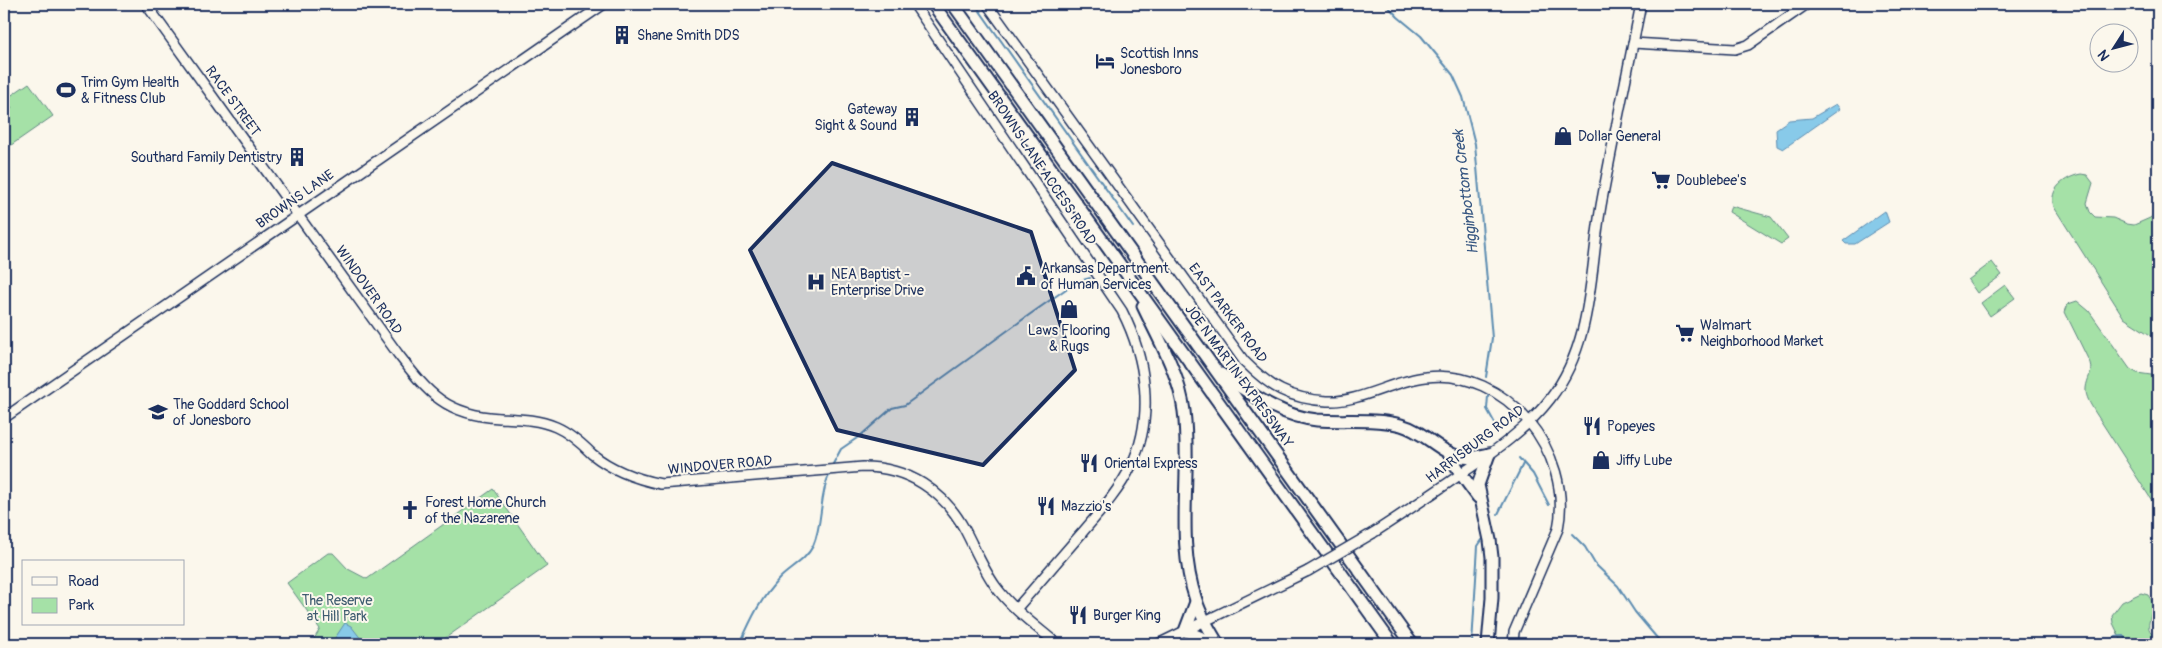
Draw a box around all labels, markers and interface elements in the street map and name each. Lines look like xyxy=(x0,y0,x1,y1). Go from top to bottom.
north arrow xyxy=(2090,22,2140,72)
building icon: Shane Smith DDS xyxy=(611,24,633,46)
place label: Shane Smith DDS xyxy=(637,27,740,44)
place label: Scottish Inns Jonesboro xyxy=(1120,45,1199,78)
text: N xyxy=(2094,47,2114,64)
hotel icon: Scottish Inns Jonesboro xyxy=(1094,50,1116,72)
street label: RACE STREET xyxy=(202,63,264,140)
place label: Trim Gym Health & Fitness Club xyxy=(81,74,179,107)
sports icon: Trim Gym Health & Fitness Club xyxy=(55,79,77,101)
street label: BROWNS LANE ACCESS ROAD xyxy=(984,88,1100,248)
place label: Gateway Sight & Sound xyxy=(815,101,897,134)
building icon: Gateway Sight & Sound xyxy=(901,106,923,128)
shop icon: Dollar General xyxy=(1552,125,1574,147)
water label: Higginbottom Creek xyxy=(1449,127,1483,255)
place label: Dollar General xyxy=(1578,128,1661,145)
building icon: Southard Family Dentistry xyxy=(286,146,308,168)
place label: Southard Family Dentistry xyxy=(130,149,282,166)
street label: BROWNS LANE xyxy=(253,166,337,232)
supermarket icon: Doublebee's xyxy=(1650,169,1672,191)
place label: Doublebee's xyxy=(1676,172,1747,189)
street label: WINDOVER ROAD xyxy=(332,242,406,338)
place label: Arkansas Department of Human Services xyxy=(1041,260,1169,293)
street label: EAST PARKER ROAD xyxy=(1185,260,1271,366)
public building icon: Arkansas Department of Human Services xyxy=(1015,265,1037,287)
place label: NEA Baptist - Enterprise Drive xyxy=(831,266,924,299)
hospital icon: NEA Baptist - Enterprise Drive xyxy=(805,271,827,293)
shop icon: Laws Flooring & Rugs xyxy=(1058,298,1080,320)
street label: JOE N MARTIN EXPRESSWAY xyxy=(1181,301,1297,451)
place label: Walmart Neighborhood Market xyxy=(1700,317,1824,350)
place label: Laws Flooring & Rugs xyxy=(1028,322,1110,355)
supermarket icon: Walmart Neighborhood Market xyxy=(1674,322,1696,344)
place label: The Goddard School of Jonesboro xyxy=(173,396,289,429)
school or university icon: The Goddard School of Jonesboro xyxy=(147,401,169,423)
street label: HARRISBURG ROAD xyxy=(1422,401,1528,487)
restaurant icon: Popeyes xyxy=(1581,415,1603,437)
place label: Popeyes xyxy=(1607,418,1656,435)
shop icon: Jiffy Lube xyxy=(1590,449,1612,471)
street label: WINDOVER ROAD xyxy=(667,452,773,478)
restaurant icon: Oriental Express xyxy=(1078,452,1100,474)
place label: Jiffy Lube xyxy=(1616,452,1672,469)
place label: Oriental Express xyxy=(1104,455,1198,472)
place label: Forest Home Church of the Nazarene xyxy=(425,494,546,527)
restaurant icon: Mazzio's xyxy=(1035,495,1057,517)
place label: Mazzio's xyxy=(1061,498,1112,515)
church icon: Forest Home Church of the Nazarene xyxy=(399,499,421,521)
legend xyxy=(22,560,185,626)
text: Road xyxy=(68,572,99,591)
park label: The Reserve at Hill Park xyxy=(302,592,372,625)
text: Park xyxy=(68,596,95,615)
restaurant icon: Burger King xyxy=(1067,604,1089,626)
place label: Burger King xyxy=(1093,607,1161,624)

